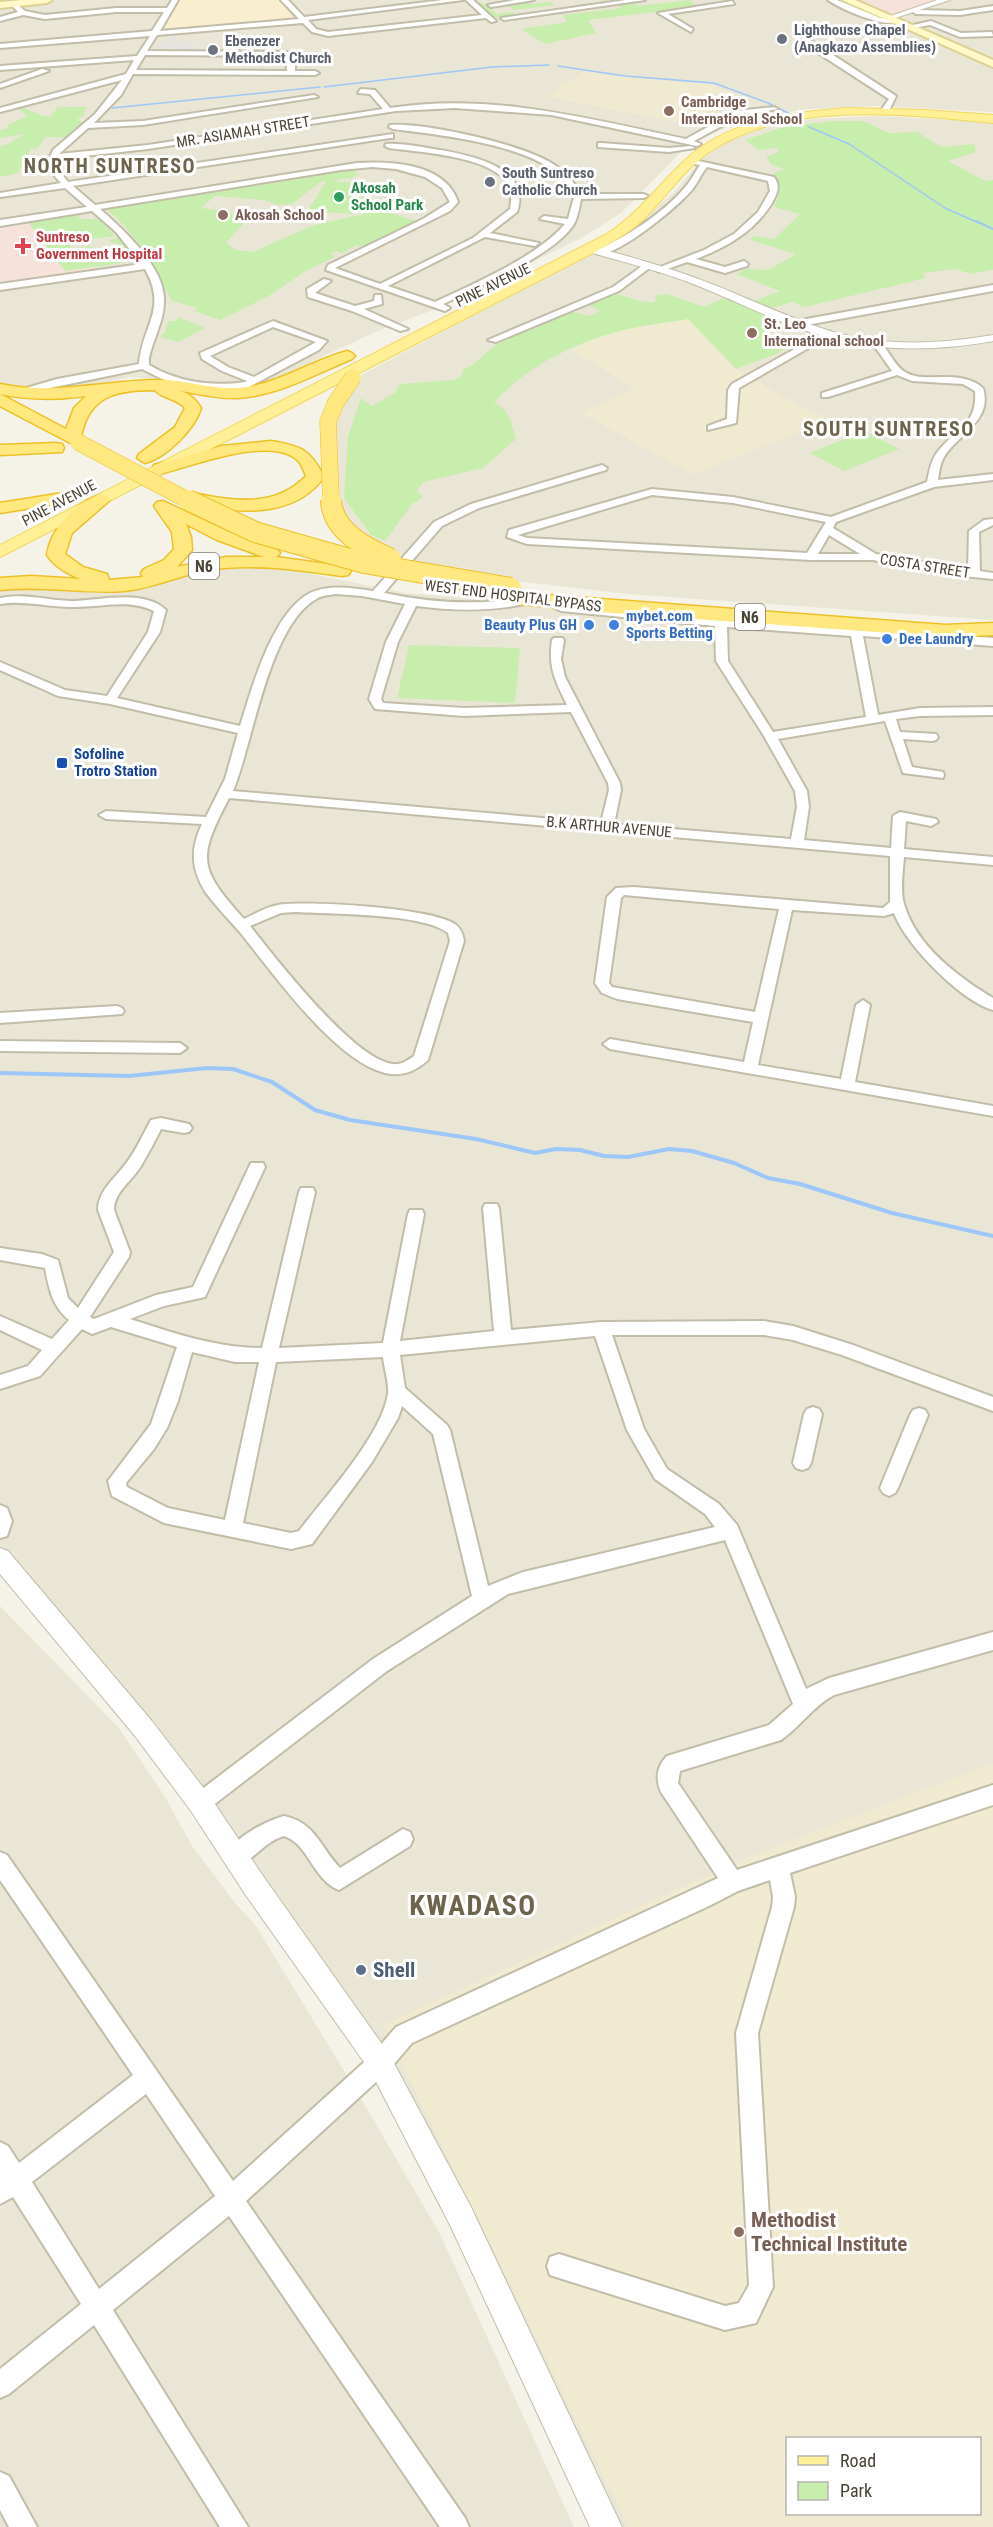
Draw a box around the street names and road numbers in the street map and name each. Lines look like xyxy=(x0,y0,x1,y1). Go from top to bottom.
street label: MR. ASIAMAH STREET xyxy=(175,113,311,151)
street label: PINE AVENUE xyxy=(453,259,533,311)
street label: PINE AVENUE xyxy=(19,476,99,530)
street label: COSTA STREET xyxy=(879,550,972,582)
road number: N6 xyxy=(189,553,219,579)
street label: WEST END HOSPITAL BYPASS xyxy=(424,576,603,616)
road number: N6 xyxy=(735,604,765,630)
street label: B.K ARTHUR AVENUE xyxy=(546,813,672,841)

